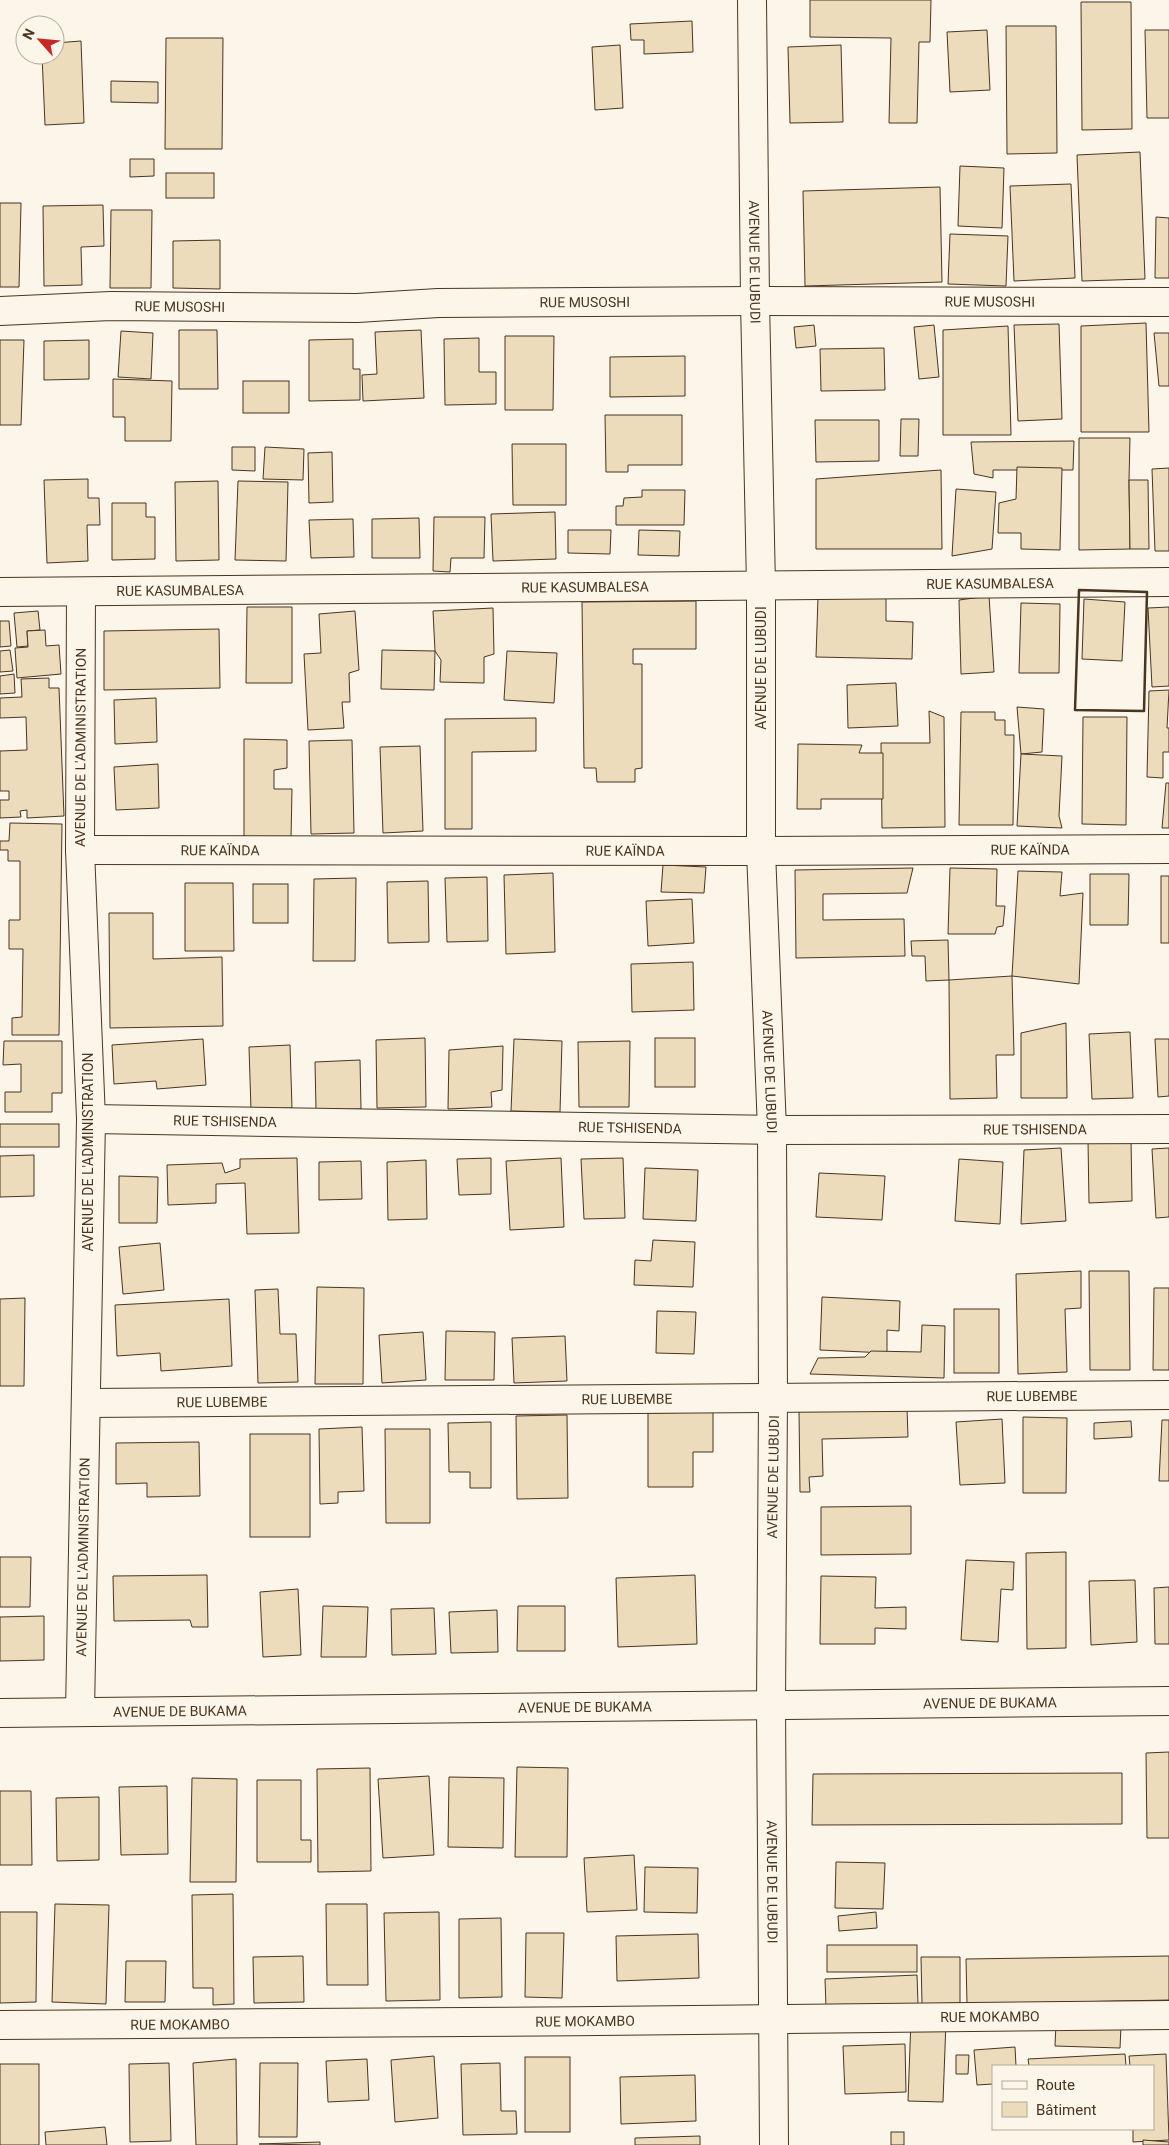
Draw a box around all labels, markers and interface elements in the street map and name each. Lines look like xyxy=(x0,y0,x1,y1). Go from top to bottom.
north arrow xyxy=(15,15,65,65)
text: N xyxy=(19,26,38,42)
street label: AVENUE DE LUBUDI xyxy=(746,200,763,324)
street label: RUE MUSOSHI xyxy=(944,293,1035,310)
street label: RUE MUSOSHI xyxy=(539,294,630,310)
street label: RUE MUSOSHI xyxy=(135,298,225,315)
street label: RUE KASUMBALESA xyxy=(926,575,1054,592)
street label: RUE KASUMBALESA xyxy=(521,578,649,596)
street label: RUE KASUMBALESA xyxy=(116,582,244,599)
street label: AVENUE DE LUBUDI xyxy=(753,606,769,730)
street label: AVENUE DE L'ADMINISTRATION xyxy=(72,648,89,847)
street label: RUE KAÏNDA xyxy=(990,841,1070,858)
street label: RUE KAÏNDA xyxy=(180,842,260,858)
street label: RUE KAÏNDA xyxy=(585,843,665,859)
street label: AVENUE DE LUBUDI xyxy=(759,1010,780,1134)
street label: AVENUE DE L'ADMINISTRATION xyxy=(80,1052,96,1252)
street label: RUE TSHISENDA xyxy=(173,1112,277,1130)
street label: RUE TSHISENDA xyxy=(578,1119,682,1137)
street label: RUE TSHISENDA xyxy=(983,1121,1087,1137)
street label: RUE LUBEMBE xyxy=(986,1388,1078,1404)
street label: RUE LUBEMBE xyxy=(581,1391,673,1407)
street label: RUE LUBEMBE xyxy=(176,1394,268,1410)
street label: AVENUE DE LUBUDI xyxy=(764,1415,782,1539)
street label: AVENUE DE L'ADMINISTRATION xyxy=(73,1457,93,1657)
street label: AVENUE DE BUKAMA xyxy=(923,1694,1057,1712)
street label: AVENUE DE BUKAMA xyxy=(518,1698,652,1716)
street label: AVENUE DE BUKAMA xyxy=(113,1702,247,1720)
street label: AVENUE DE LUBUDI xyxy=(764,1820,781,1944)
street label: RUE MOKAMBO xyxy=(940,2008,1040,2025)
street label: RUE MOKAMBO xyxy=(535,2013,635,2030)
street label: RUE MOKAMBO xyxy=(130,2016,230,2033)
legend xyxy=(992,2065,1154,2130)
text: Route xyxy=(1036,2076,1075,2094)
text: Bâtiment xyxy=(1036,2101,1096,2119)

